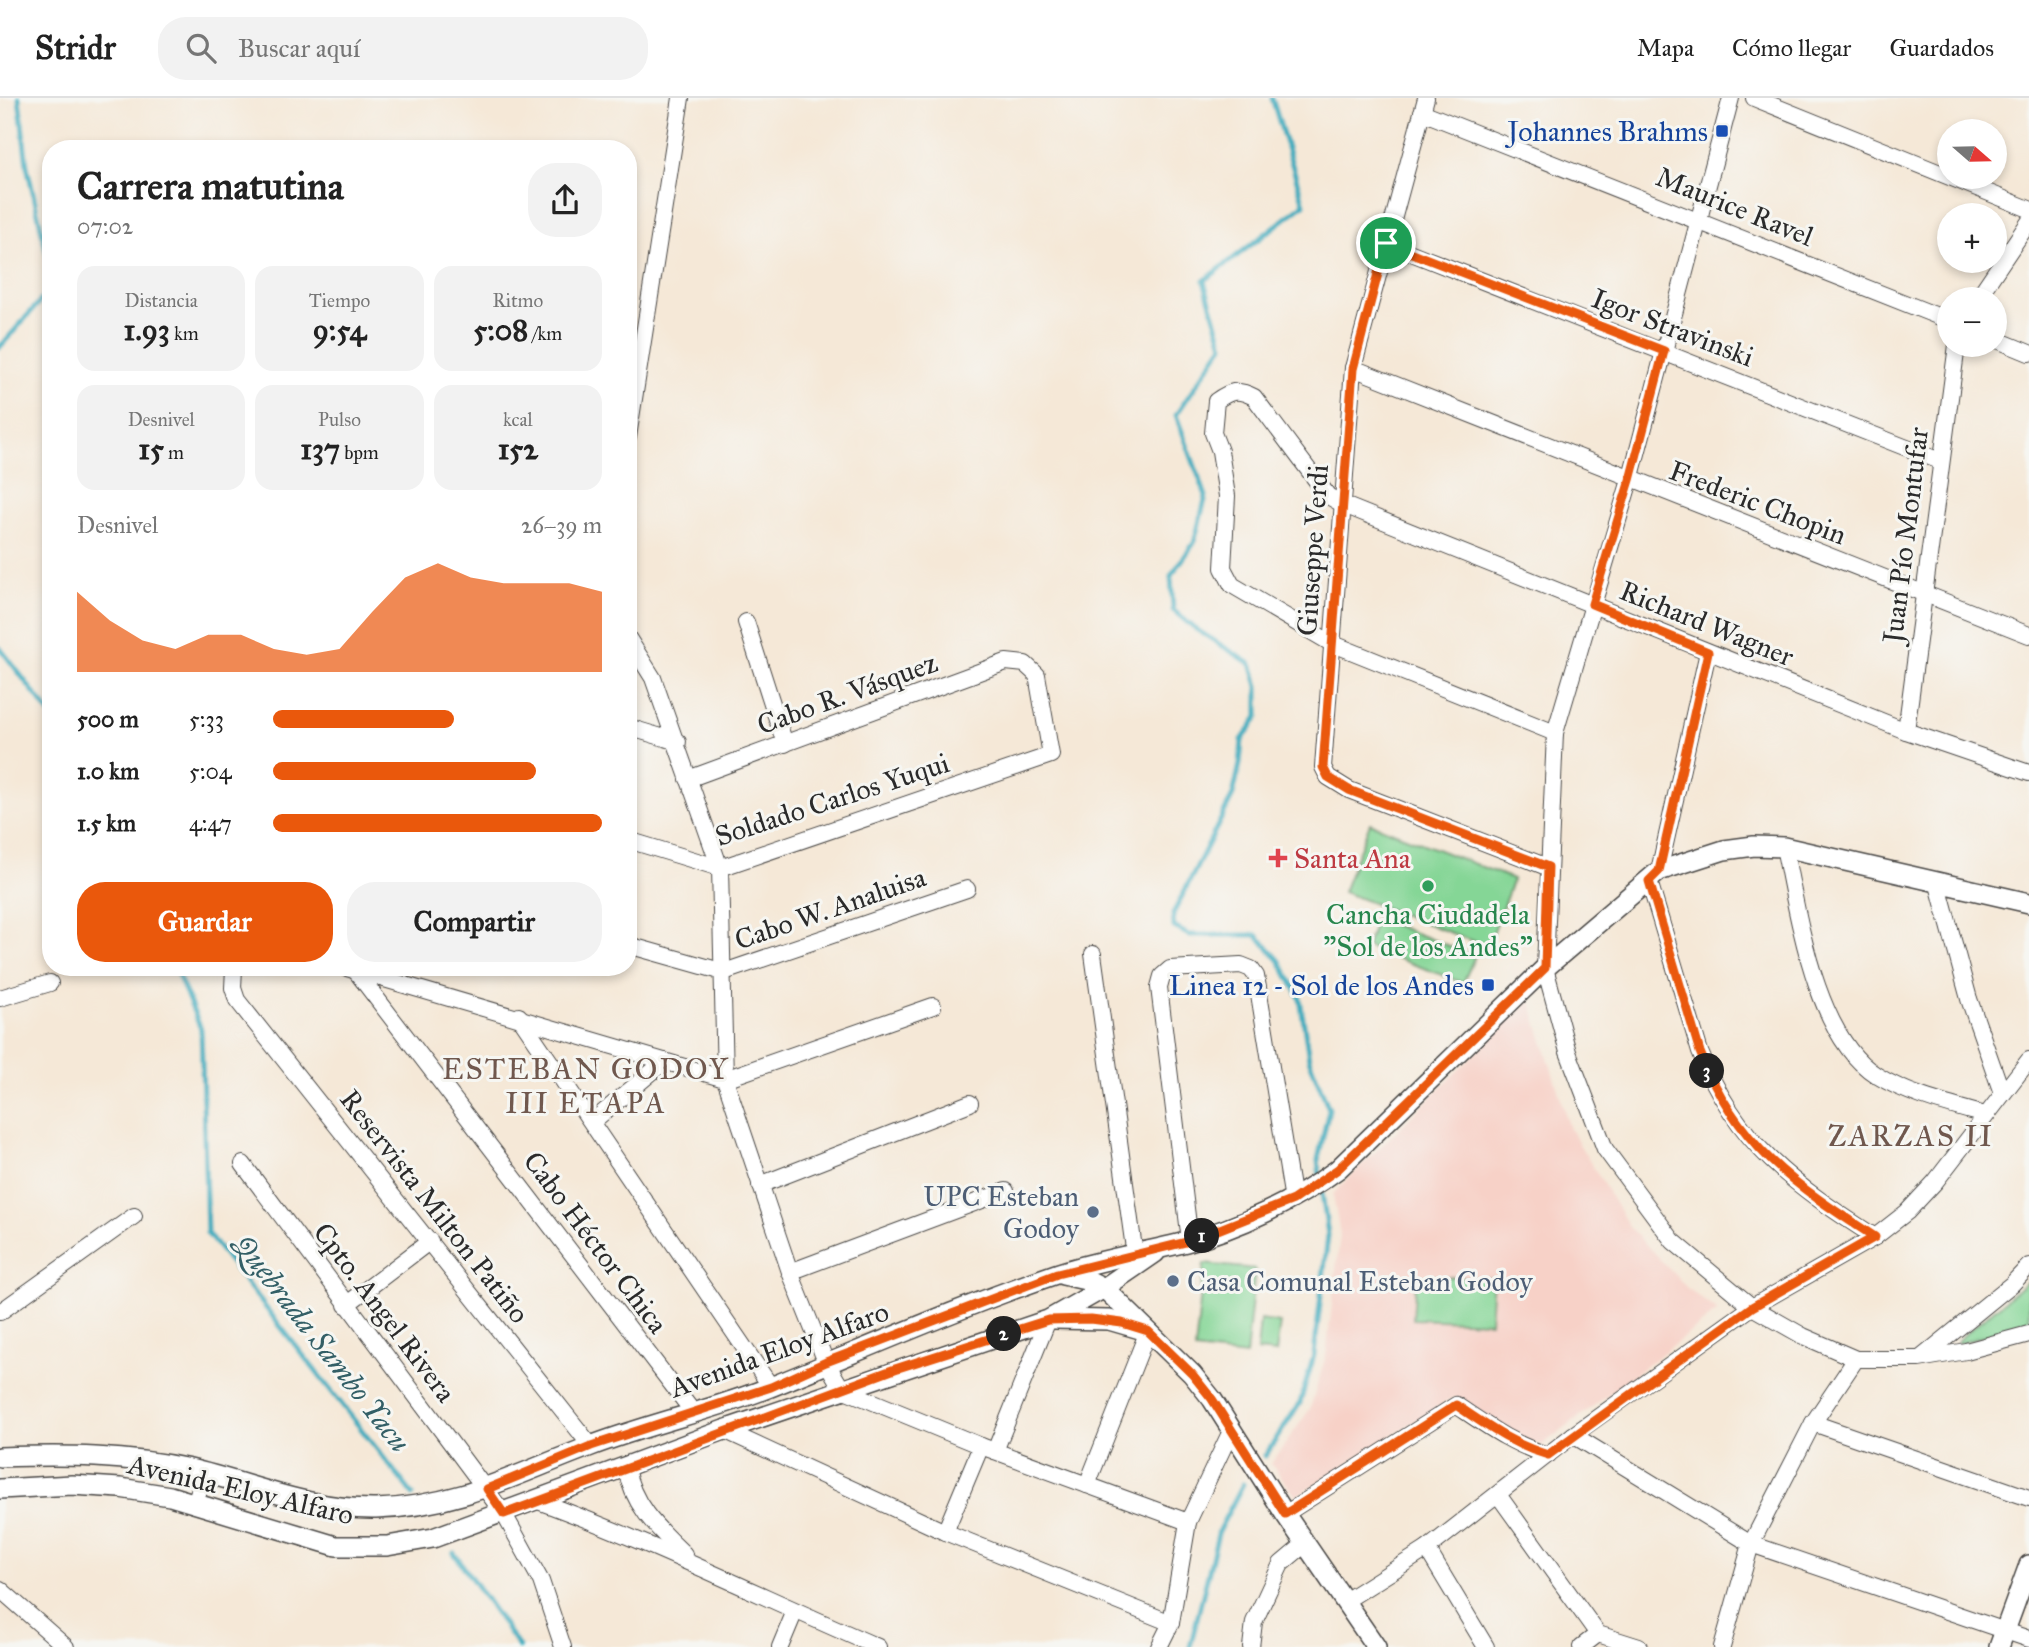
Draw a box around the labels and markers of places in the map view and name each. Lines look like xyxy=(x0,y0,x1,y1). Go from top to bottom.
place label: Johannes Brahms xyxy=(1504,114,1708,149)
marker: Johannes Brahms xyxy=(1714,123,1730,139)
pin xyxy=(1356,213,1416,273)
place label: Santa Ana xyxy=(1294,841,1411,876)
marker: Santa Ana xyxy=(1268,848,1288,868)
marker: Cancha Ciudadela "Sol de los Andes" xyxy=(1420,878,1436,894)
place label: Cancha Ciudadela "Sol de los Andes" xyxy=(1323,897,1533,964)
place label: Linea 12 - Sol de los Andes xyxy=(1169,968,1474,1003)
marker: Linea 12 - Sol de los Andes xyxy=(1480,977,1496,993)
pin: 3 xyxy=(1690,1054,1724,1088)
place label: UPC Esteban Godoy xyxy=(923,1179,1080,1246)
marker: UPC Esteban Godoy xyxy=(1085,1204,1101,1220)
pin: 1 xyxy=(1184,1218,1220,1254)
place label: Casa Comunal Esteban Godoy xyxy=(1187,1264,1534,1299)
marker: Casa Comunal Esteban Godoy xyxy=(1165,1273,1181,1289)
pin: 2 xyxy=(986,1316,1021,1352)

